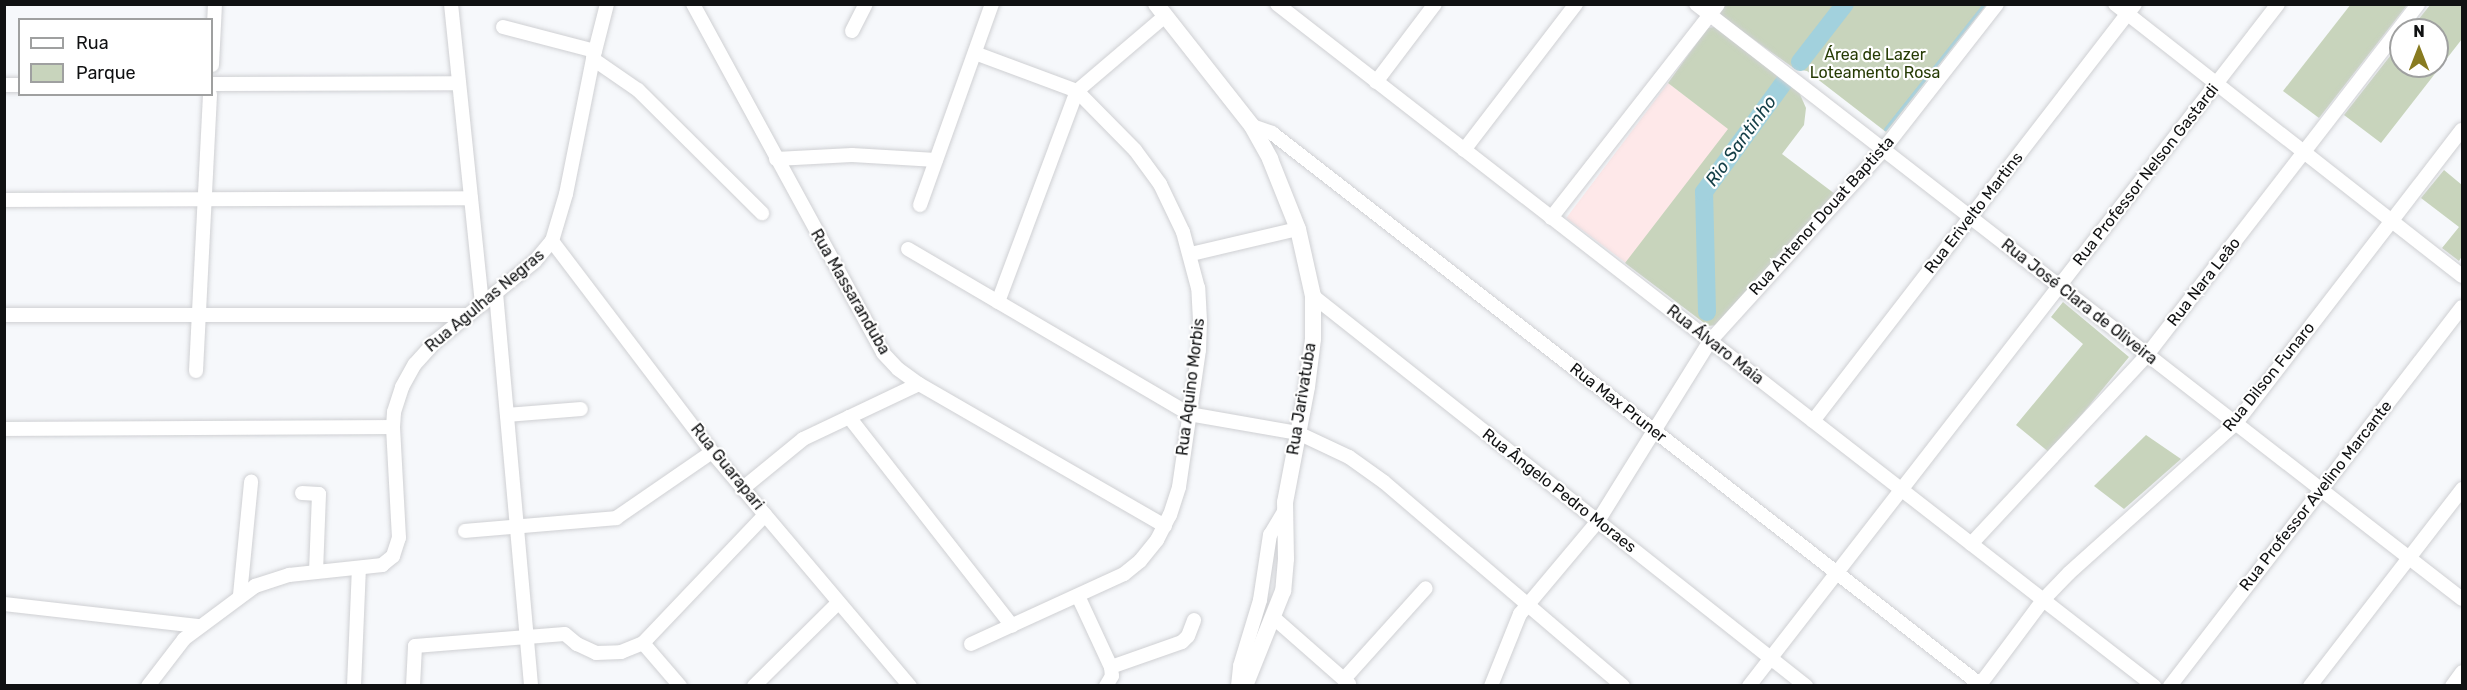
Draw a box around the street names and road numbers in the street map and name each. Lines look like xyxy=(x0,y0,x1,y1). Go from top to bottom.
street label: Rua Professor Nelson Gastardi xyxy=(2069,80,2223,270)
street label: Rua Antenor Douat Baptista xyxy=(1745,132,1899,300)
street label: Rua Erivelto Martins xyxy=(1921,148,2027,278)
street label: Rua Massaranduba xyxy=(806,226,894,358)
street label: Rua Nara Leão xyxy=(2163,234,2245,330)
street label: Rua José Clara de Oliveira xyxy=(1997,235,2161,369)
street label: Rua Agulhas Negras xyxy=(421,246,549,356)
street label: Rua Álvaro Maia xyxy=(1663,301,1767,389)
street label: Rua Aquino Morbis xyxy=(1173,317,1209,457)
street label: Rua Dilson Funaro xyxy=(2219,318,2319,436)
street label: Rua Jarivatuba xyxy=(1284,342,1320,456)
street label: Rua Max Pruner xyxy=(1566,359,1670,447)
street label: Rua Professor Avelino Marcante xyxy=(2236,397,2396,595)
street label: Rua Guarapari xyxy=(686,420,768,514)
street label: Rua Ângelo Pedro Moraes xyxy=(1478,425,1640,557)

